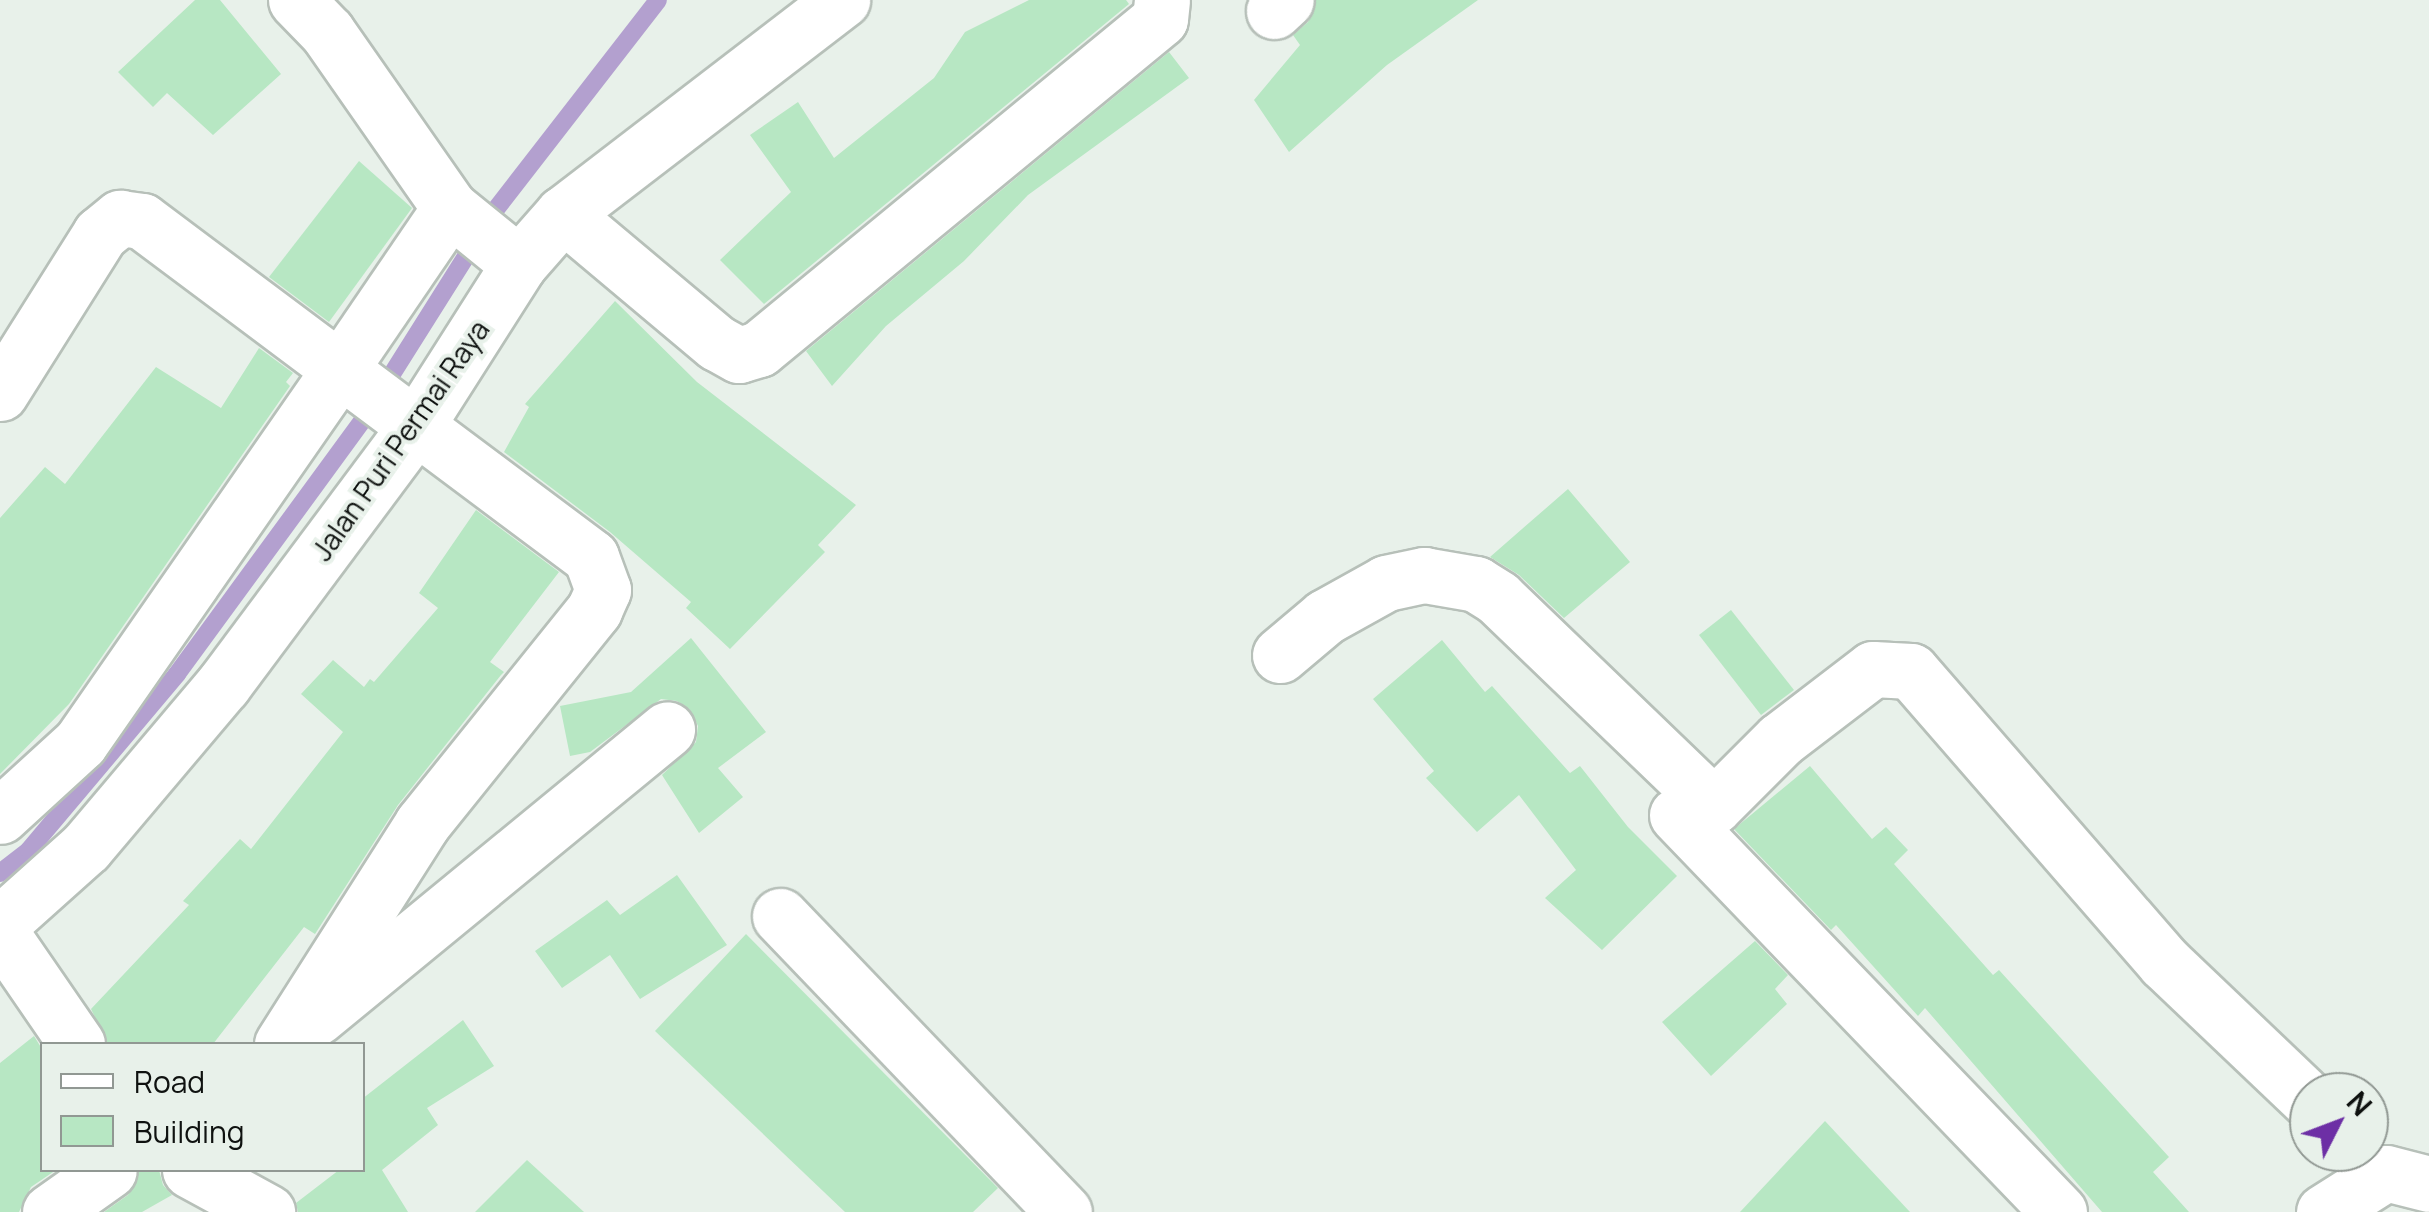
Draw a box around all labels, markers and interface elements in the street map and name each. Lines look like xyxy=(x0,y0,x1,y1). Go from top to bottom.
street label: Jalan Puri Permai Raya xyxy=(304,313,496,567)
legend xyxy=(40,1042,365,1172)
text: Road xyxy=(134,1061,205,1102)
north arrow xyxy=(2289,1072,2389,1172)
text: N xyxy=(2339,1083,2381,1123)
text: Building xyxy=(134,1111,245,1152)

